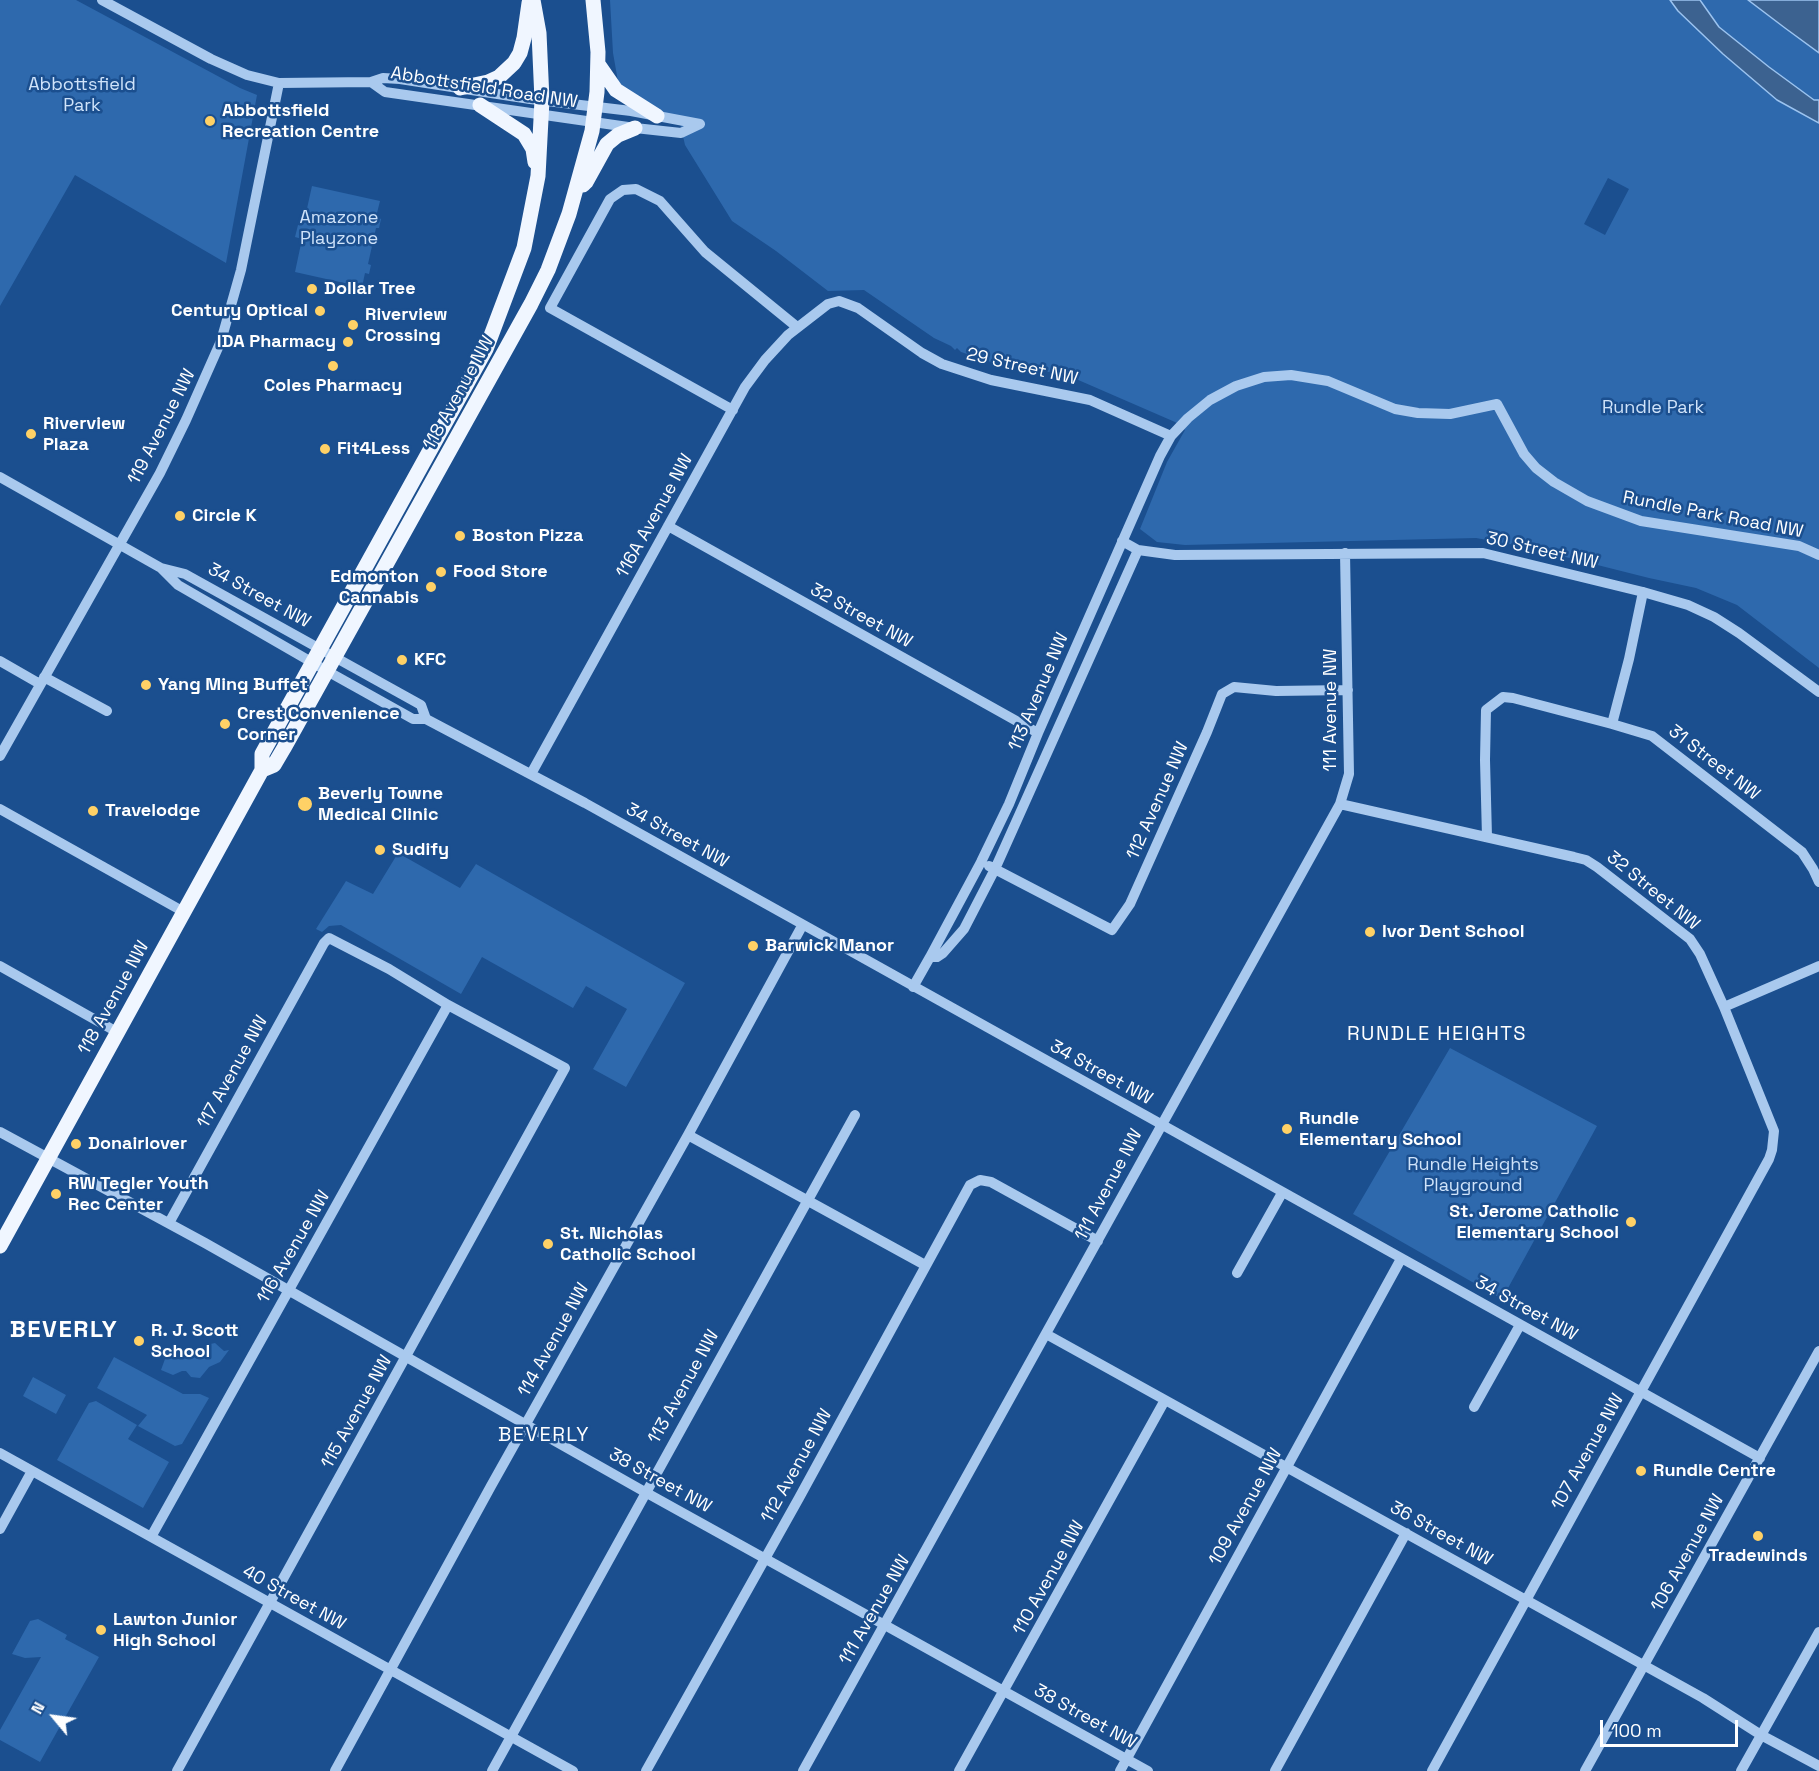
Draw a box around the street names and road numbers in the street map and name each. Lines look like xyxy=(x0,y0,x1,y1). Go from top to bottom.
street label: Abbottsfield Road NW xyxy=(389,63,579,113)
street label: 118 Avenue NW xyxy=(419,332,499,454)
street label: 29 Street NW xyxy=(964,344,1080,390)
street label: 119 Avenue NW xyxy=(124,366,200,488)
street label: 116A Avenue NW xyxy=(612,450,698,582)
street label: Rundle Park Road NW xyxy=(1621,487,1805,543)
street label: 30 Street NW xyxy=(1484,528,1600,574)
street label: 34 Street NW xyxy=(204,559,314,633)
street label: 32 Street NW xyxy=(806,579,916,653)
street label: 113 Avenue NW xyxy=(1004,630,1074,754)
street label: 111 Avenue NW xyxy=(1320,648,1342,772)
street label: 31 Street NW xyxy=(1664,721,1764,805)
street label: 112 Avenue NW xyxy=(1122,739,1194,863)
street label: 34 Street NW xyxy=(622,799,732,873)
street label: 32 Street NW xyxy=(1602,847,1704,935)
street label: 118 Avenue NW xyxy=(74,937,154,1059)
street label: 117 Avenue NW xyxy=(193,1012,273,1132)
street label: 34 Street NW xyxy=(1046,1036,1156,1110)
street label: 111 Avenue NW xyxy=(1071,1126,1147,1244)
street label: 116 Avenue NW xyxy=(253,1187,335,1307)
street label: 34 Street NW xyxy=(1471,1272,1581,1346)
street label: 114 Avenue NW xyxy=(514,1279,594,1401)
street label: 113 Avenue NW xyxy=(644,1326,724,1448)
street label: 115 Avenue NW xyxy=(317,1352,397,1472)
street label: 107 Avenue NW xyxy=(1547,1390,1629,1514)
street label: 112 Avenue NW xyxy=(757,1405,837,1527)
street label: 38 Street NW xyxy=(605,1444,715,1518)
street label: 109 Avenue NW xyxy=(1205,1445,1287,1569)
street label: 106 Avenue NW xyxy=(1647,1491,1729,1615)
street label: 36 Street NW xyxy=(1386,1497,1496,1571)
street label: 110 Avenue NW xyxy=(1009,1517,1089,1639)
street label: 111 Avenue NW xyxy=(835,1551,915,1669)
street label: 40 Street NW xyxy=(239,1561,349,1635)
street label: 38 Street NW xyxy=(1030,1680,1140,1754)

